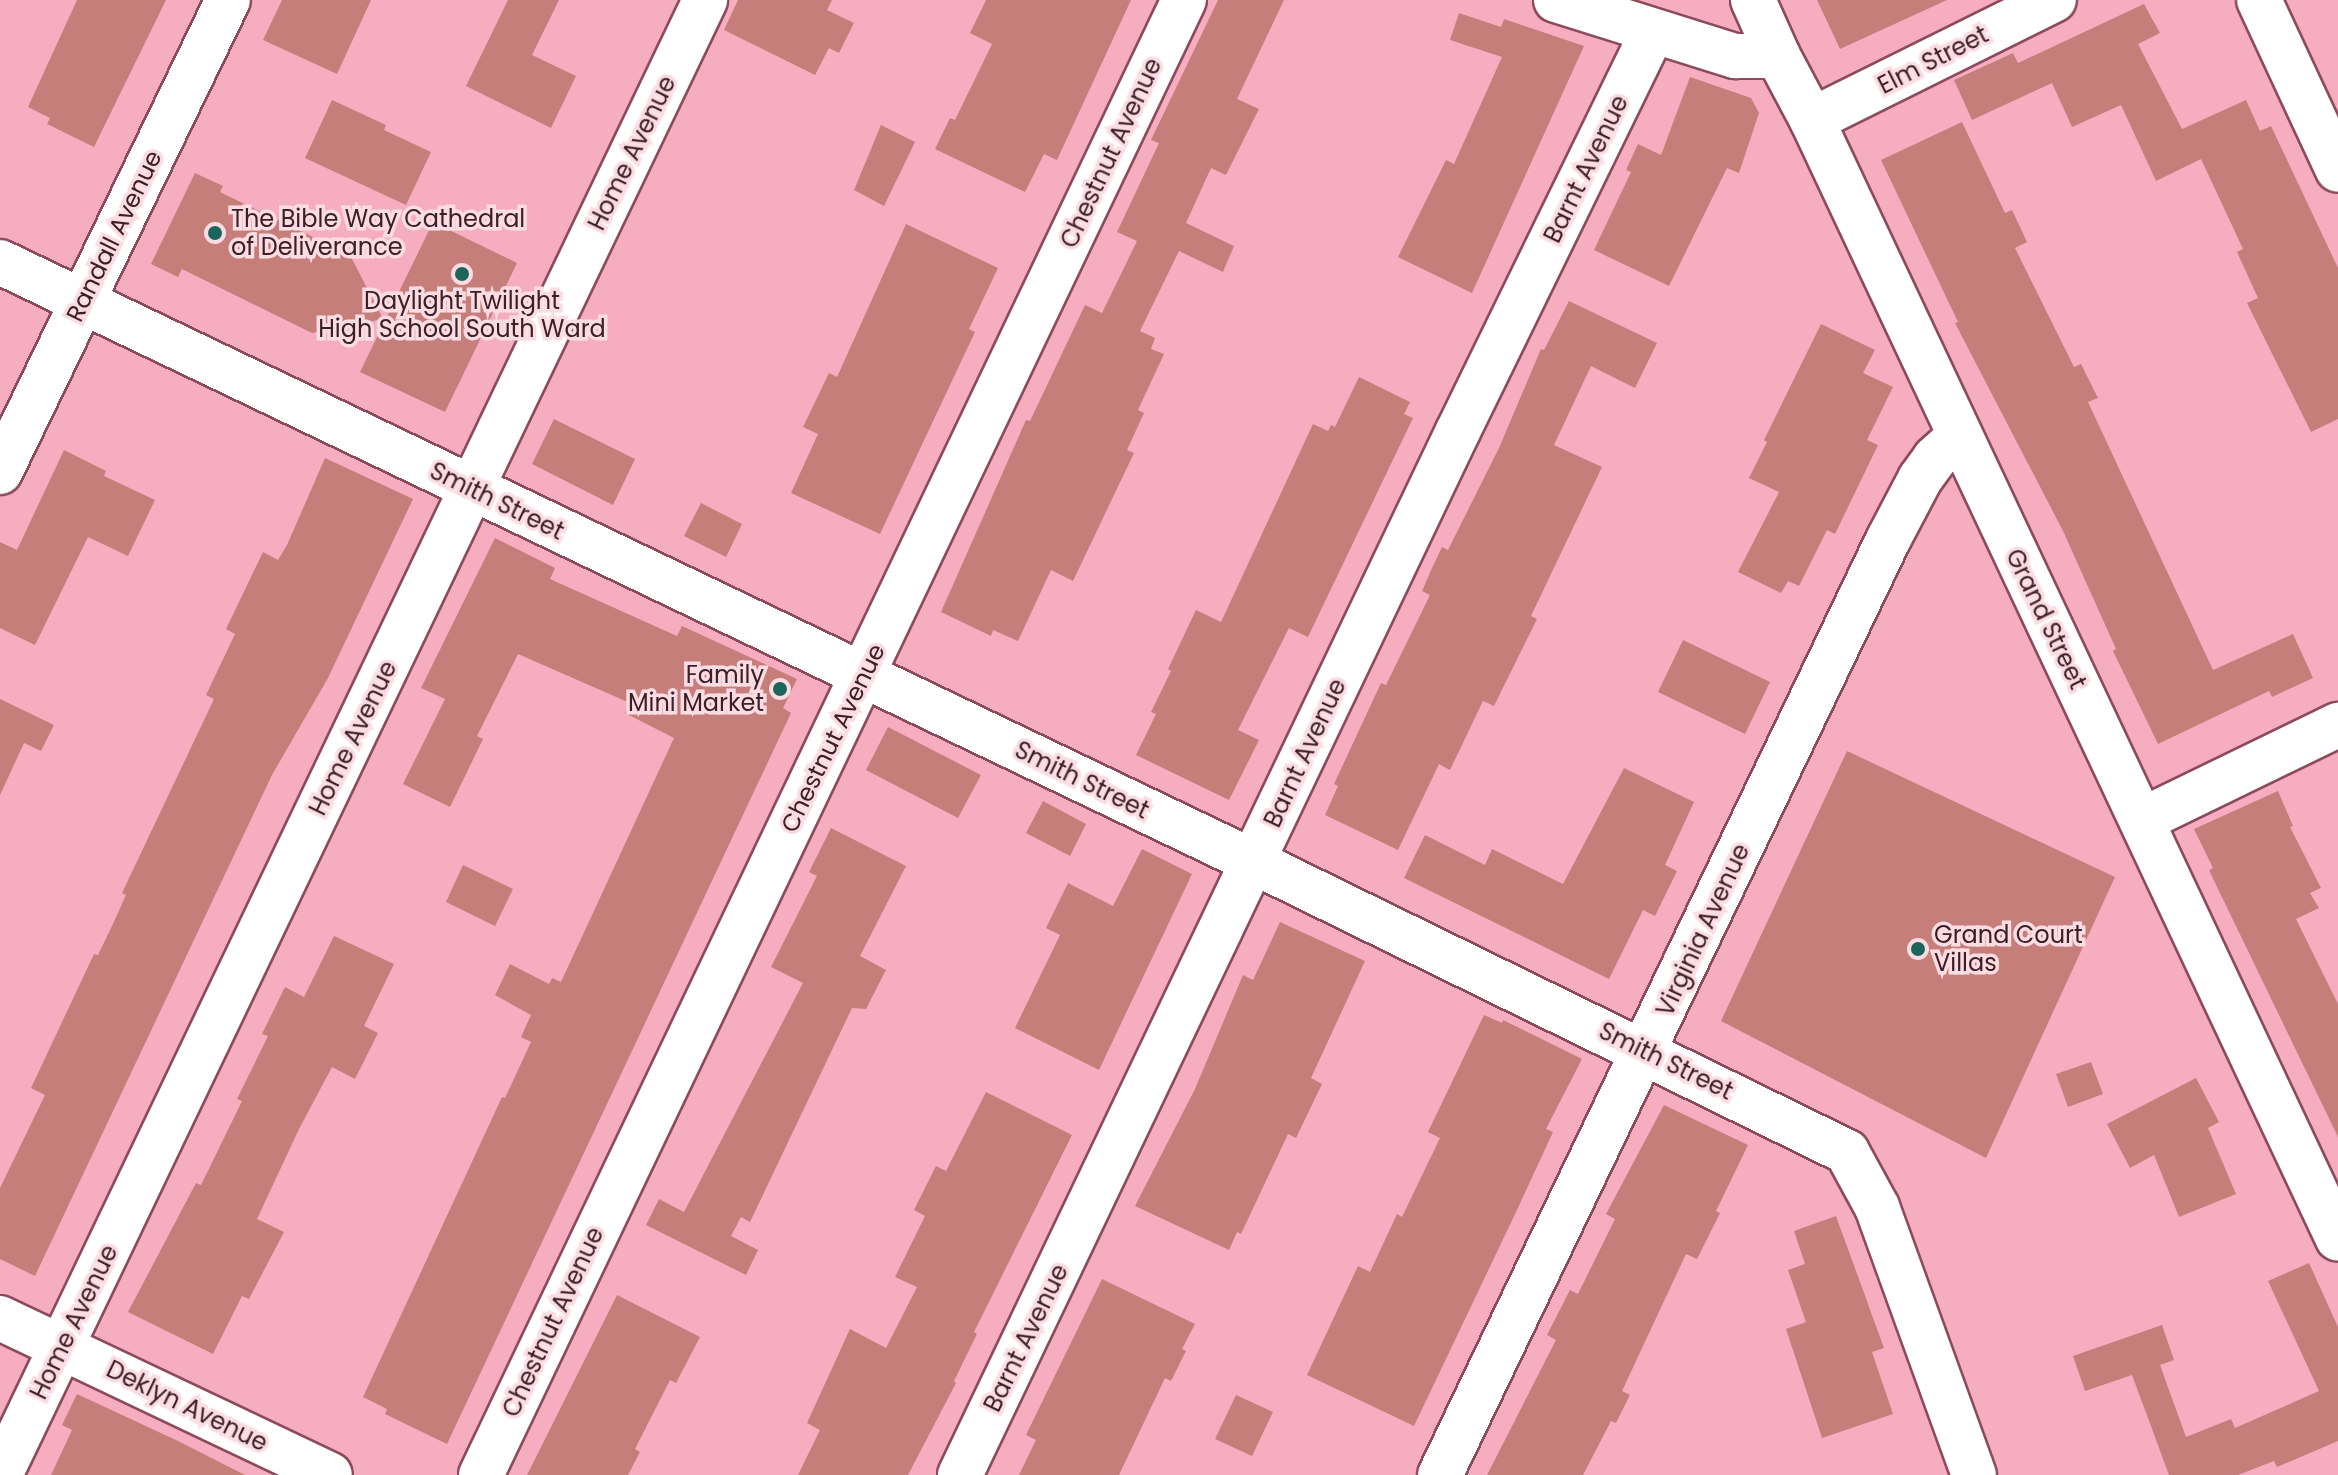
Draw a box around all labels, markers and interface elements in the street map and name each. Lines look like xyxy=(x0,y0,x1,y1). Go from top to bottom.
street label: Elm Street xyxy=(1873,20,1993,100)
street label: Chestnut Avenue xyxy=(1054,54,1168,252)
street label: Home Avenue xyxy=(582,71,682,235)
street label: Barnt Avenue xyxy=(1538,91,1634,247)
street label: Randall Avenue xyxy=(60,146,168,326)
place label: The Bible Way Cathedral of Deliverance xyxy=(231,205,525,261)
marker: The Bible Way Cathedral of Deliverance xyxy=(206,224,224,242)
marker: Daylight Twilight High School South Ward xyxy=(453,265,471,283)
place label: Daylight Twilight High School South Ward xyxy=(318,287,606,343)
street label: Smith Street xyxy=(425,456,569,546)
street label: Grand Street xyxy=(2000,544,2092,694)
street label: Chestnut Avenue xyxy=(775,639,891,837)
street label: Home Avenue xyxy=(303,656,403,820)
place label: Family Mini Market xyxy=(628,661,764,717)
street label: Barnt Avenue xyxy=(1258,674,1352,832)
marker: Family Mini Market xyxy=(771,680,789,698)
street label: Smith Street xyxy=(1010,735,1154,825)
street label: Virginia Avenue xyxy=(1650,839,1756,1021)
place label: Grand Court Villas xyxy=(1934,921,2083,977)
marker: Grand Court Villas xyxy=(1909,940,1927,958)
street label: Smith Street xyxy=(1594,1016,1738,1106)
street label: Chestnut Avenue xyxy=(496,1223,610,1421)
street label: Home Avenue xyxy=(24,1240,124,1404)
street label: Barnt Avenue xyxy=(978,1260,1074,1416)
street label: Deklyn Avenue xyxy=(102,1355,272,1457)

